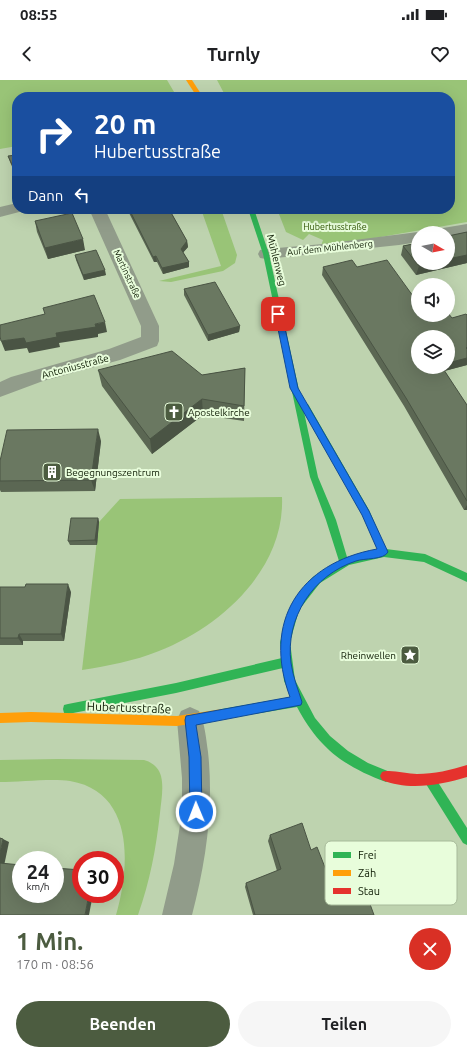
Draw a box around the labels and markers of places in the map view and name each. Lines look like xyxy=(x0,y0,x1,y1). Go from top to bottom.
pin xyxy=(261,297,295,331)
church icon: Apostelkirche xyxy=(163,401,185,423)
place label: Apostelkirche xyxy=(188,407,250,418)
building icon: Begegnungszentrum xyxy=(41,461,63,483)
place label: Begegnungszentrum xyxy=(66,467,160,478)
place icon: Rheinwellen xyxy=(399,644,421,666)
place label: Rheinwellen xyxy=(341,650,396,661)

